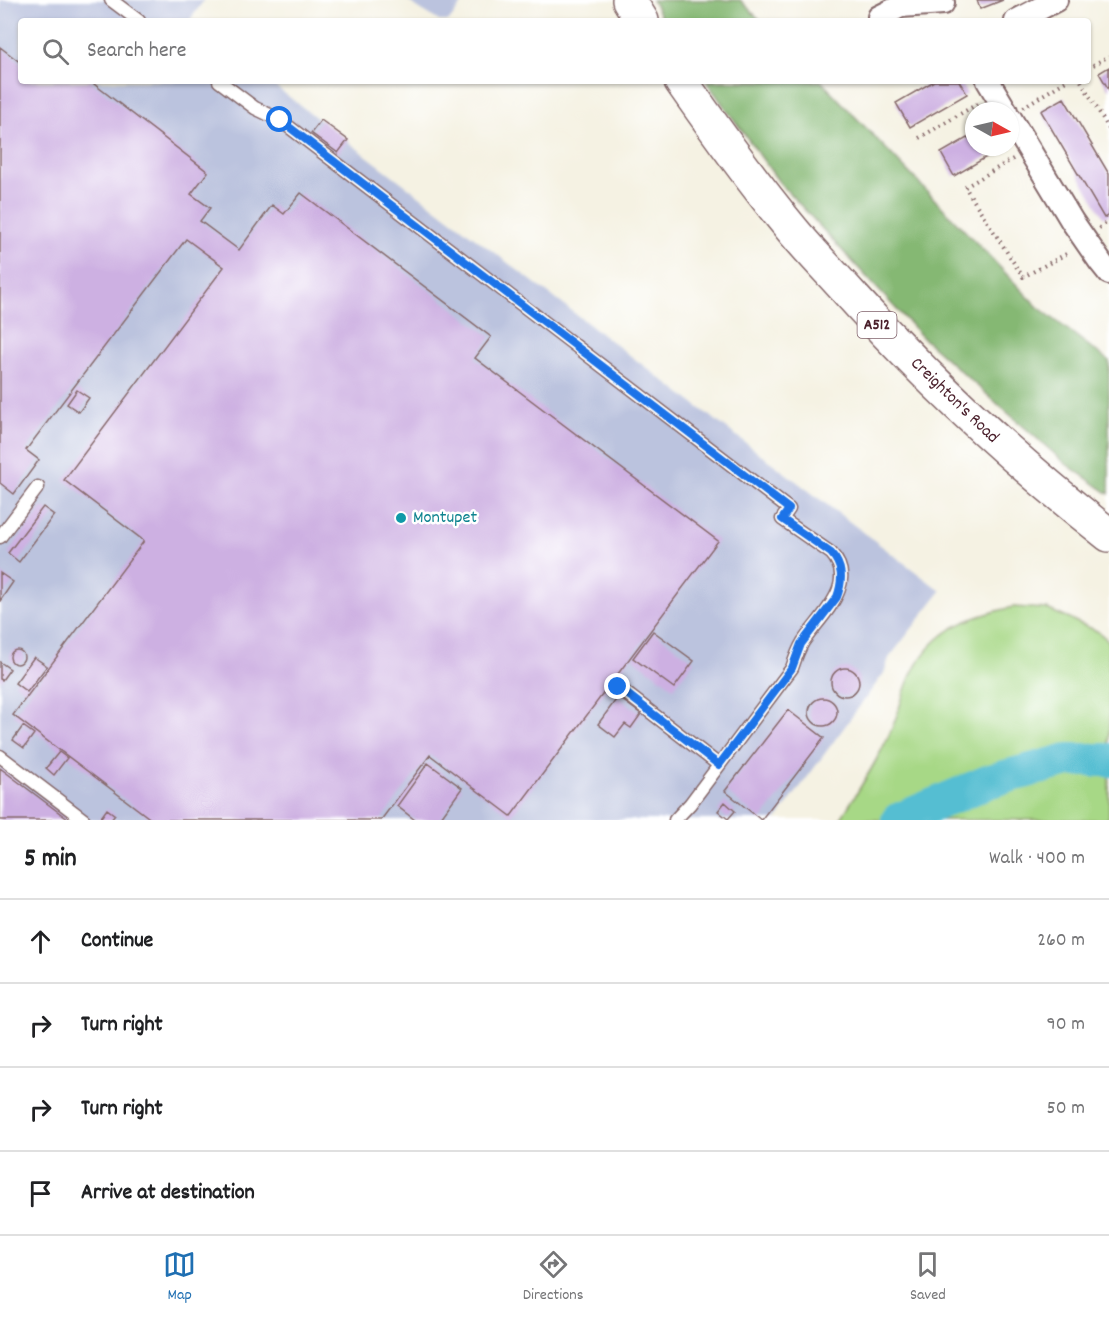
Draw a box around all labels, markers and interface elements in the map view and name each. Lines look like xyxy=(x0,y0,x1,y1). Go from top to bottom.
search box xyxy=(18,18,1091,84)
icon: search xyxy=(39,35,72,68)
text: Search here xyxy=(87,36,186,67)
north arrow xyxy=(965,102,1019,156)
route start xyxy=(266,106,292,132)
road number: A512 xyxy=(858,312,896,338)
street label: Creighton's Road xyxy=(904,352,1004,450)
place label: Montupet xyxy=(413,506,477,531)
marker: Montupet xyxy=(394,511,408,525)
route end xyxy=(604,673,630,699)
text: 5 min xyxy=(24,841,77,878)
text: Walk · 400 m xyxy=(989,845,1085,873)
icon: ahead xyxy=(24,925,57,958)
text: Continue xyxy=(81,926,153,957)
text: 260 m xyxy=(1037,927,1085,955)
icon: right xyxy=(24,1009,57,1042)
text: Turn right xyxy=(81,1010,163,1041)
text: 90 m xyxy=(1047,1011,1085,1039)
icon: right xyxy=(24,1093,57,1126)
text: Turn right xyxy=(81,1094,163,1125)
text: 50 m xyxy=(1047,1095,1085,1123)
icon: arrive xyxy=(24,1177,57,1210)
text: Arrive at destination xyxy=(81,1178,255,1209)
tab: Map xyxy=(163,1248,196,1307)
tab: Directions xyxy=(523,1248,583,1307)
tab: Saved xyxy=(910,1248,946,1307)

